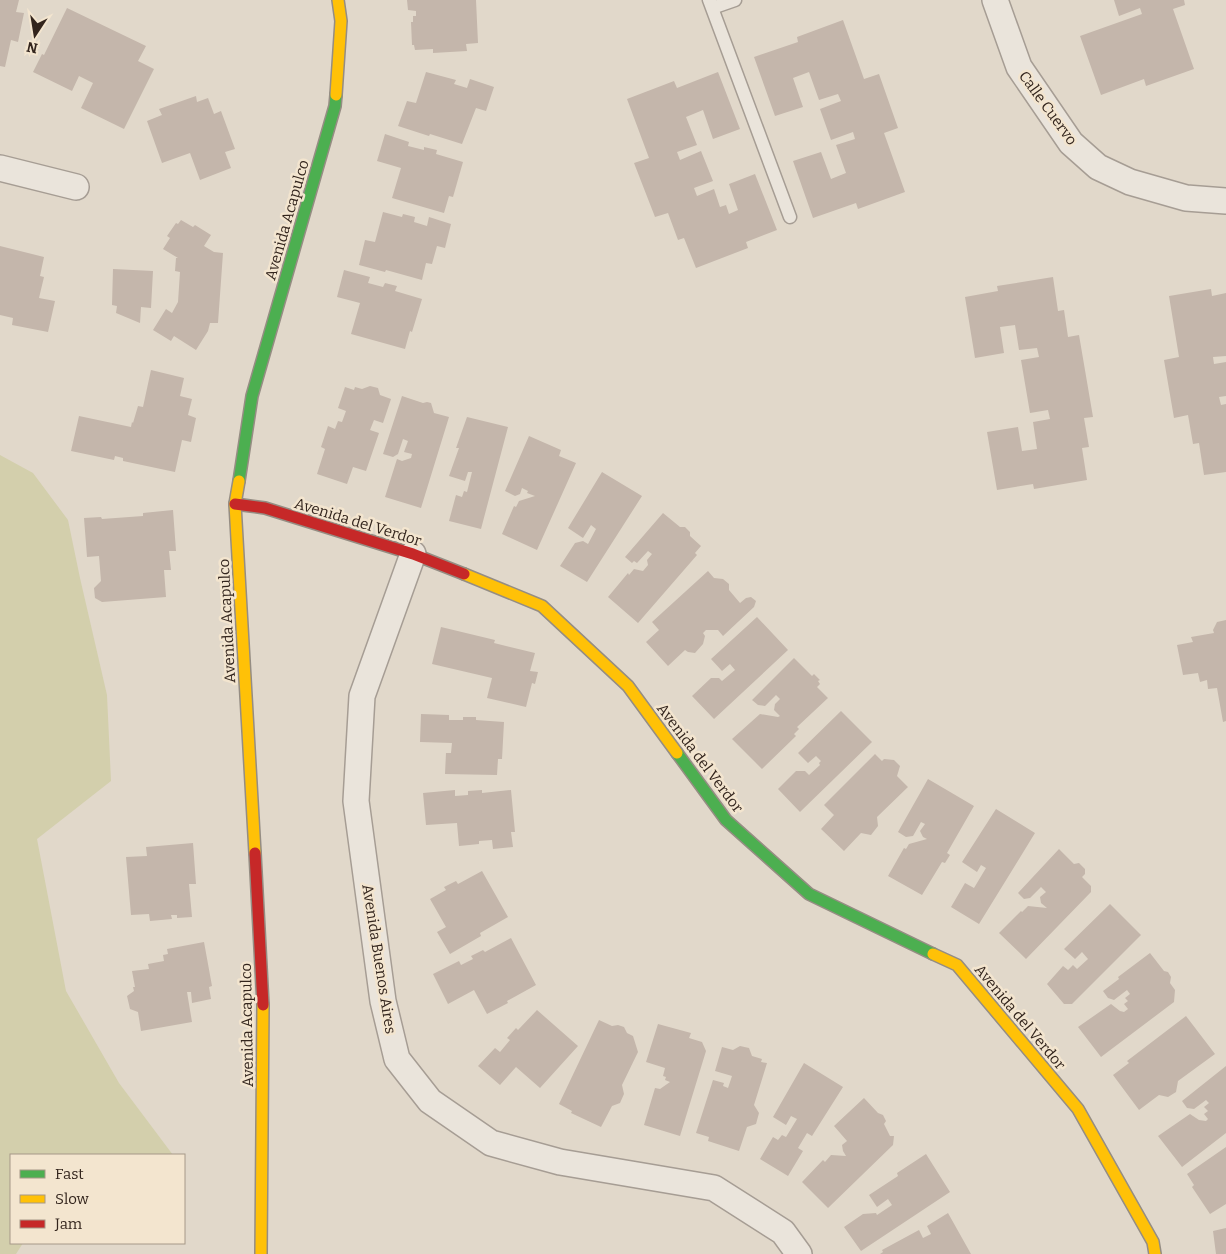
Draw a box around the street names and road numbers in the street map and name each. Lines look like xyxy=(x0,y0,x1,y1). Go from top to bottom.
street label: Calle Cuervo xyxy=(1015,67,1081,149)
street label: Avenida Acapulco xyxy=(261,158,313,282)
street label: Avenida del Verdor xyxy=(292,494,424,550)
street label: Avenida Acapulco xyxy=(215,559,239,683)
street label: Avenida del Verdor xyxy=(653,700,747,816)
street label: Avenida Buenos Aires xyxy=(358,883,400,1035)
street label: Avenida del Verdor xyxy=(971,961,1070,1074)
street label: Avenida Acapulco xyxy=(237,963,257,1087)

